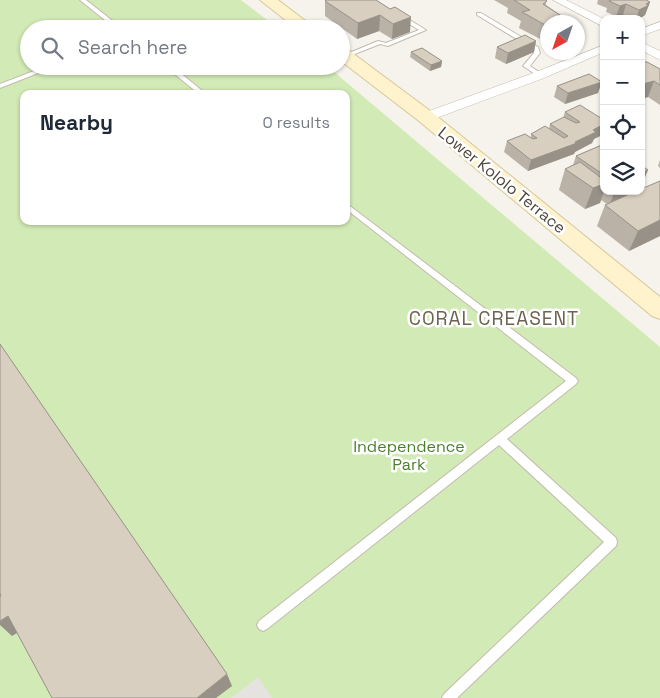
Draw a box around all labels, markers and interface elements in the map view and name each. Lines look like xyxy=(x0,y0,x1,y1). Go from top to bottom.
north arrow xyxy=(540,15,585,60)
map controls xyxy=(600,15,645,195)
button: + xyxy=(600,15,645,60)
search box xyxy=(20,20,350,75)
icon: search xyxy=(38,34,66,62)
text: Search here xyxy=(78,35,188,60)
button: − xyxy=(600,60,645,105)
button: locate xyxy=(600,105,645,150)
text: Nearby xyxy=(40,109,113,136)
text: 0 results xyxy=(262,112,330,133)
street label: Lower Kololo Terrace xyxy=(434,122,570,238)
button: layers xyxy=(600,150,645,195)
district label: CORAL CREASENT xyxy=(409,306,579,331)
park label: Independence Park xyxy=(353,436,465,475)

